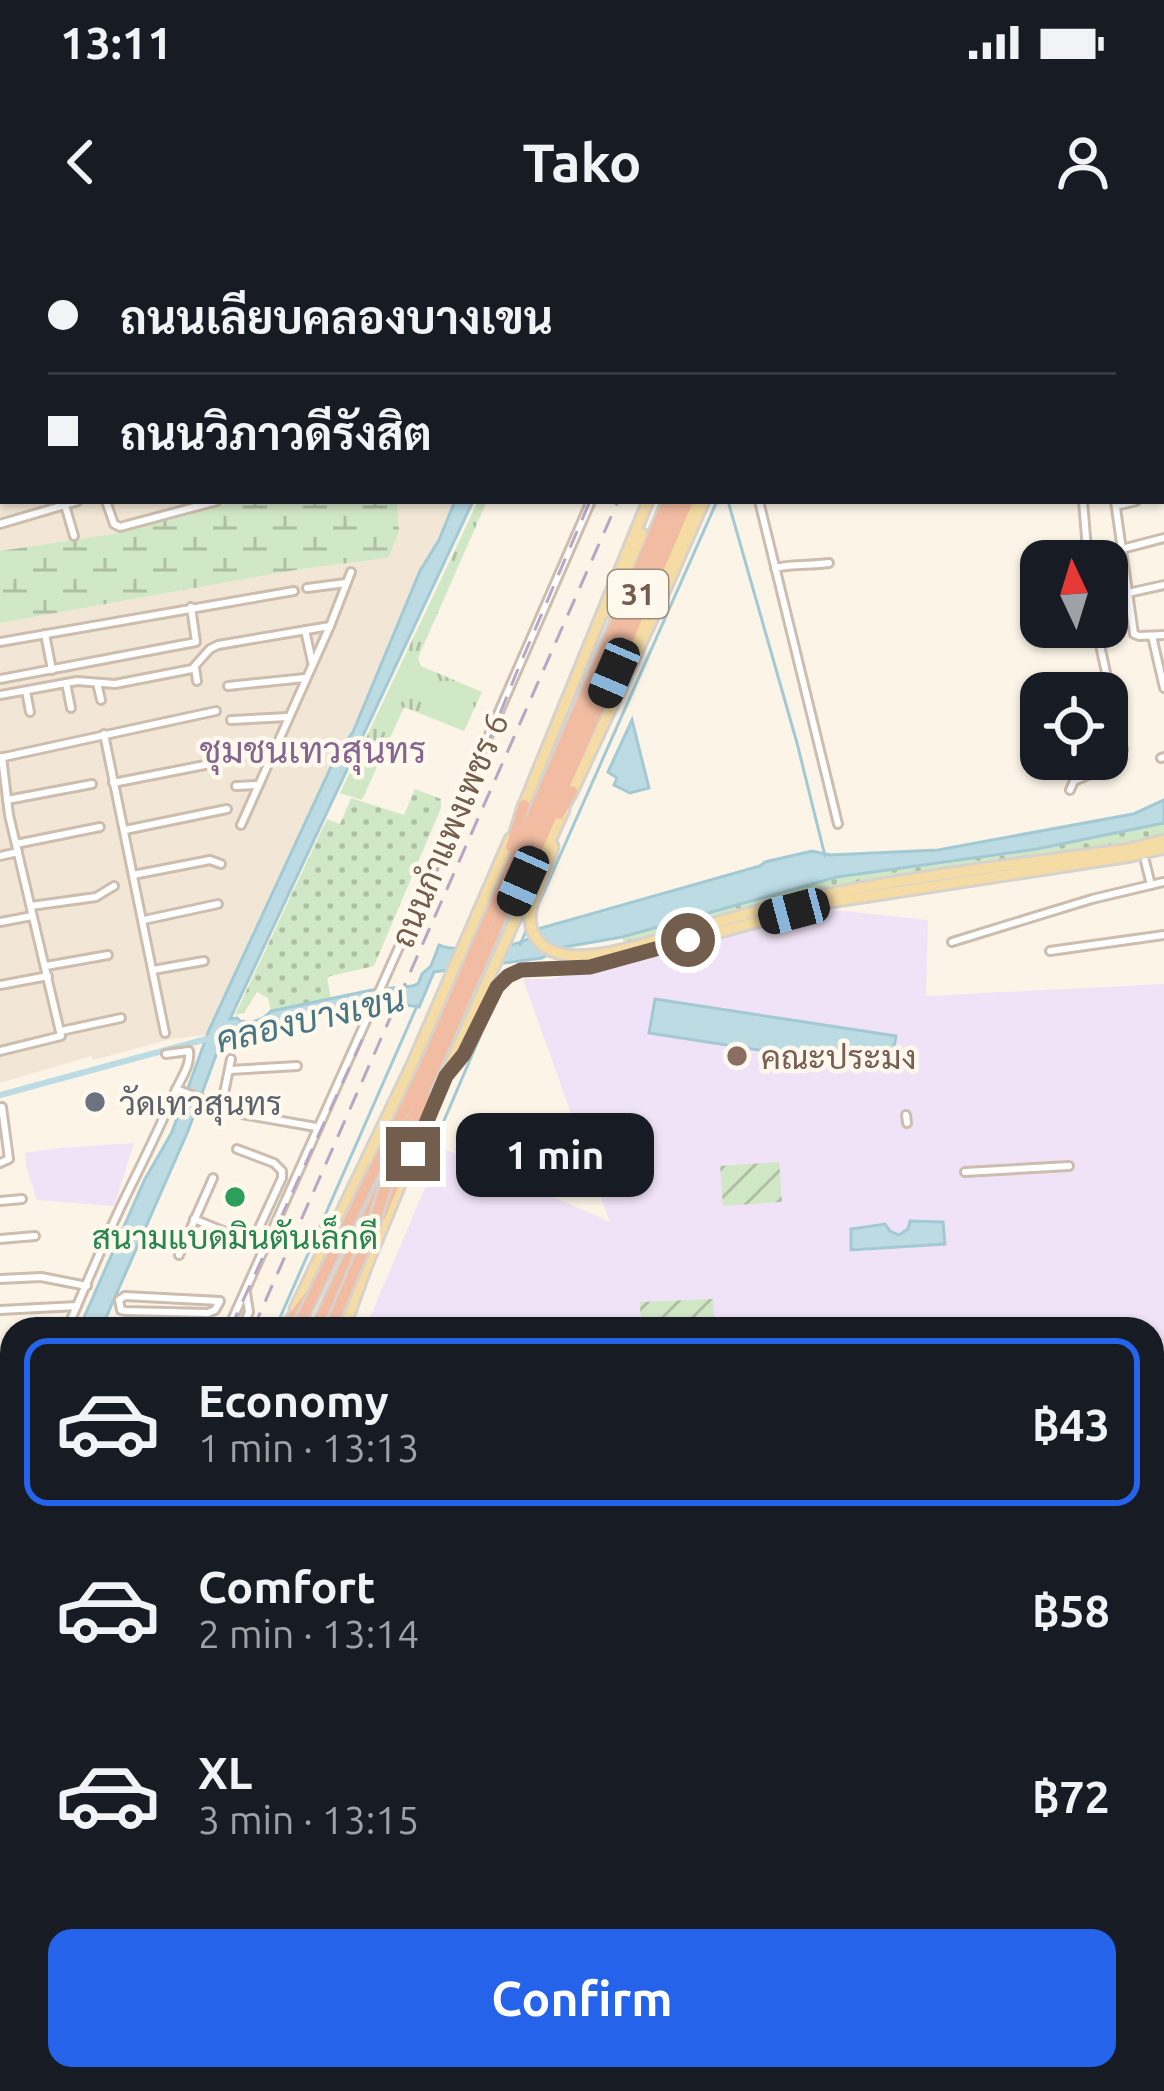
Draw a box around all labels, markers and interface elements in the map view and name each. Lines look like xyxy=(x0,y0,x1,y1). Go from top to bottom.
text: 13:11 xyxy=(60,17,173,68)
icon: back xyxy=(48,129,114,195)
icon: person xyxy=(1050,129,1116,195)
text: Tako xyxy=(522,132,642,192)
text: ถนนเลียบคลองบางเขน xyxy=(120,292,553,343)
text: ถนนวิภาวดีรังสิต xyxy=(120,408,432,459)
north arrow xyxy=(1020,540,1128,648)
map controls xyxy=(1020,540,1128,780)
road number: 31 xyxy=(608,570,668,618)
car xyxy=(583,633,645,713)
button: locate xyxy=(1020,672,1128,780)
street label: ถนนกำแพงเพชร 6 xyxy=(383,708,515,952)
district label: ชุมชนเทวสุนทร xyxy=(200,729,426,775)
car xyxy=(492,841,554,921)
car xyxy=(755,884,833,938)
route start xyxy=(661,913,715,967)
water label: คลองบางเขน xyxy=(212,976,408,1060)
place label: คณะประมง xyxy=(761,1038,916,1075)
marker: คณะประมง xyxy=(724,1043,750,1069)
place label: วัดเทวสุนทร xyxy=(119,1084,282,1126)
marker: วัดเทวสุนทร xyxy=(82,1089,108,1115)
callout: 1 min xyxy=(455,1112,653,1196)
route end xyxy=(386,1127,440,1181)
text: 1 min xyxy=(506,1133,604,1176)
marker: สนามแบดมินตันเล็กดี xyxy=(222,1184,248,1210)
place label: สนามแบดมินตันเล็กดี xyxy=(92,1215,378,1255)
icon: car xyxy=(54,1368,162,1476)
text: Economy xyxy=(198,1375,389,1426)
text: ฿43 xyxy=(1032,1399,1110,1450)
text: 1 min · 13:13 xyxy=(198,1426,419,1469)
icon: car xyxy=(54,1554,162,1662)
text: Comfort xyxy=(198,1561,375,1612)
text: ฿58 xyxy=(1032,1585,1110,1636)
text: 2 min · 13:14 xyxy=(198,1612,419,1655)
icon: car xyxy=(54,1740,162,1848)
text: XL xyxy=(198,1747,252,1798)
text: ฿72 xyxy=(1032,1771,1110,1822)
text: 3 min · 13:15 xyxy=(198,1798,419,1841)
button: Confirm xyxy=(48,1929,1116,2067)

